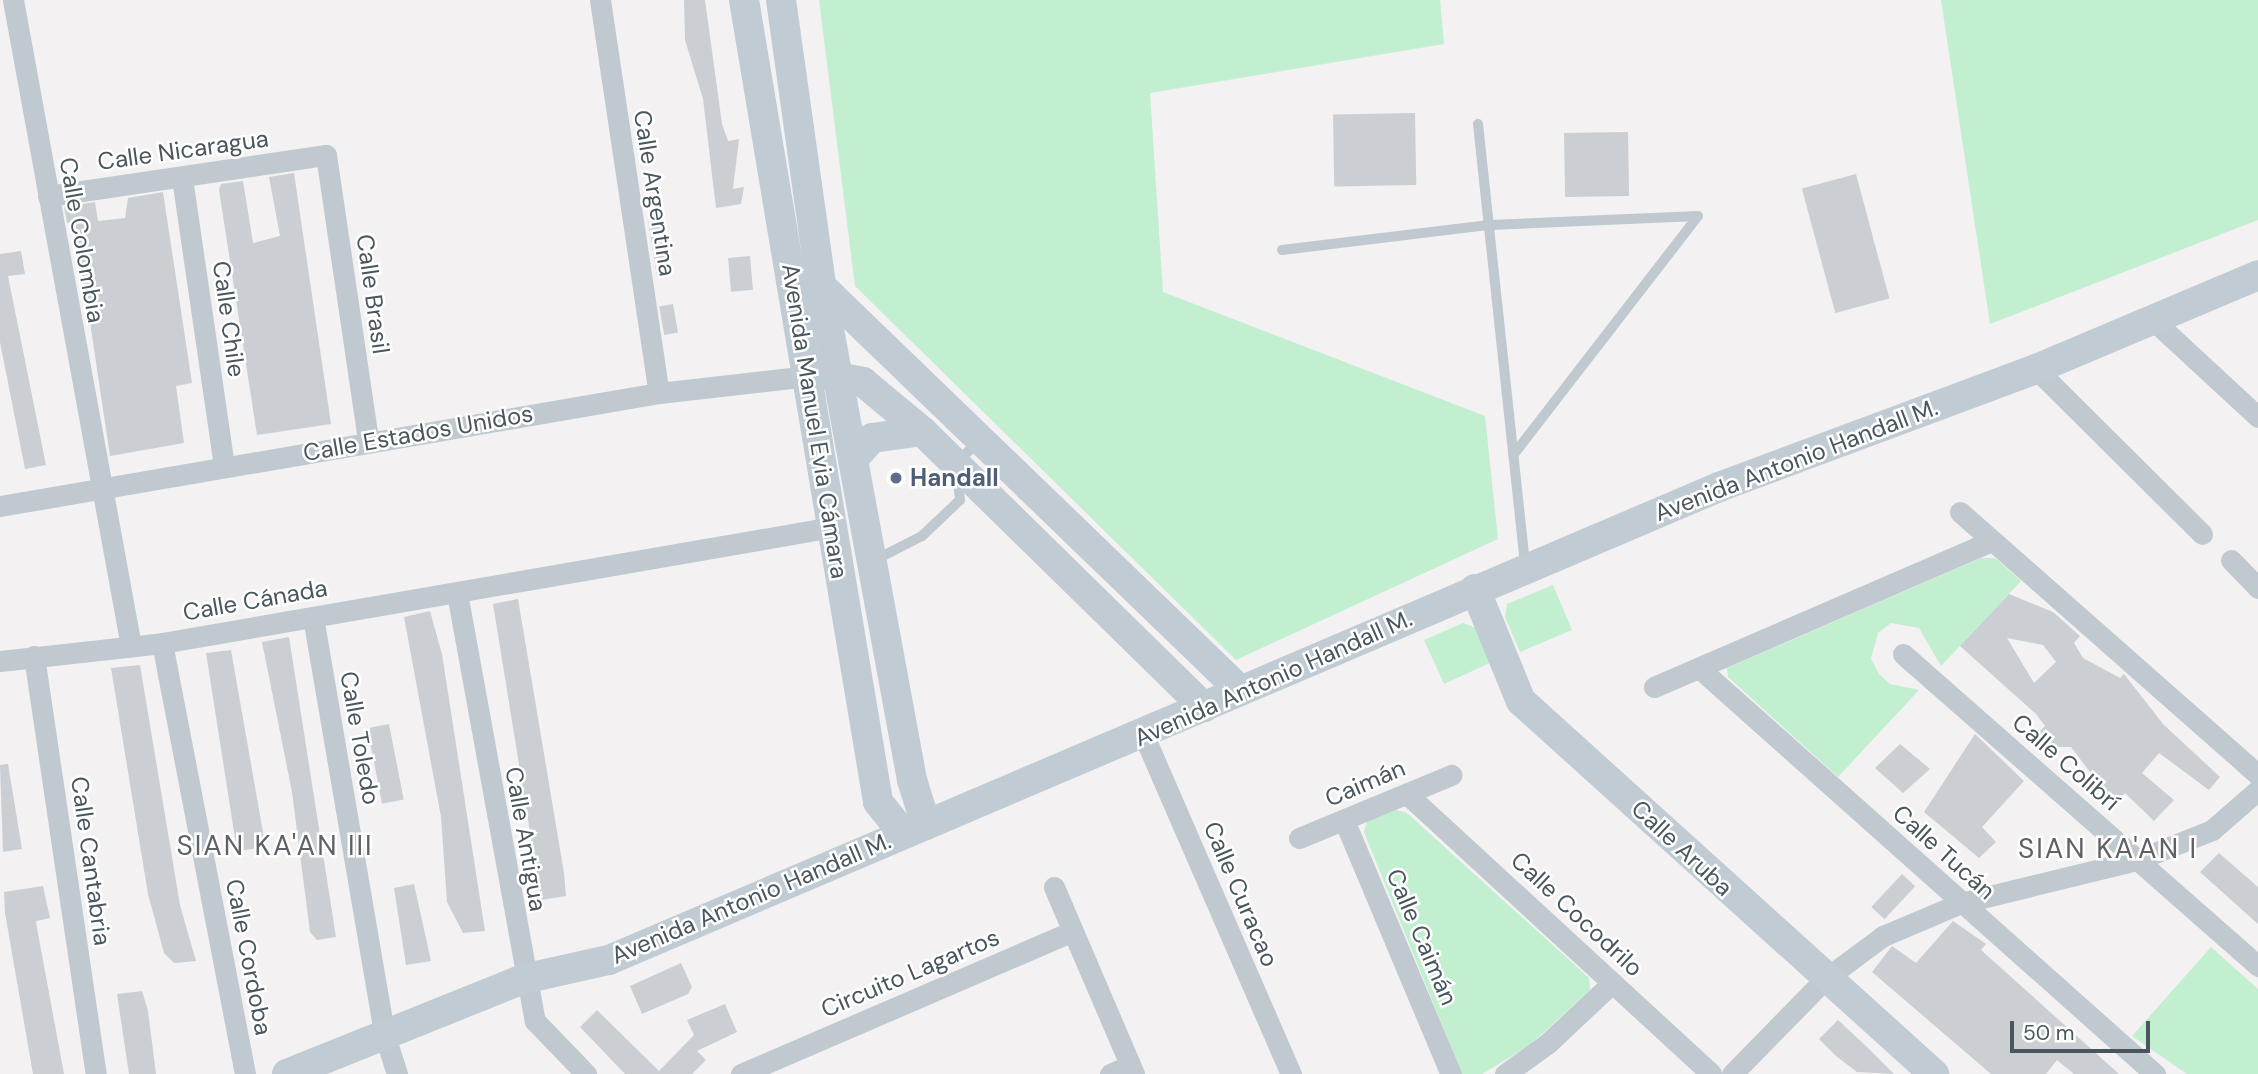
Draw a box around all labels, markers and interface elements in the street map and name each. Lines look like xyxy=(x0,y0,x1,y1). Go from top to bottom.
street label: Calle Argentina xyxy=(628,108,682,278)
street label: Calle Nicaragua xyxy=(96,124,270,176)
street label: Calle Colombia xyxy=(53,155,111,325)
street label: Calle Brasil xyxy=(350,232,396,356)
street label: Calle Chile xyxy=(207,259,251,379)
street label: Avenida Manuel Evia Cámara xyxy=(776,261,854,581)
street label: Avenida Antonio Handall M. xyxy=(1650,393,1942,527)
street label: Calle Estados Unidos xyxy=(301,399,535,467)
place label: Handall xyxy=(910,464,999,492)
marker: Handall xyxy=(888,470,904,486)
street label: Calle Cánada xyxy=(181,573,329,627)
street label: Avenida Antonio Handall M. xyxy=(1130,604,1416,752)
street label: Calle Toledo xyxy=(334,669,386,807)
street label: Calle Colibrí xyxy=(2006,708,2126,816)
street label: Caimán xyxy=(1321,753,1409,813)
street label: Calle Antigua xyxy=(499,765,553,913)
street label: Calle Cantabria xyxy=(65,775,117,947)
street label: Calle Aruba xyxy=(1626,794,1738,902)
street label: Calle Tucán xyxy=(1887,799,2001,905)
street label: Calle Curacao xyxy=(1197,817,1285,971)
street label: Avenida Antonio Handall M. xyxy=(607,826,895,970)
district label: SIAN KA'AN III xyxy=(178,829,372,863)
district label: SIAN KA'AN I xyxy=(2019,832,2197,866)
street label: Calle Cocodrilo xyxy=(1505,846,1649,982)
street label: Calle Caimán xyxy=(1380,865,1464,1009)
street label: Calle Cordoba xyxy=(220,877,278,1037)
street label: Circuito Lagartos xyxy=(817,922,1003,1024)
scale bar xyxy=(2013,1007,2153,1052)
text: 50 m xyxy=(2023,1019,2074,1047)

